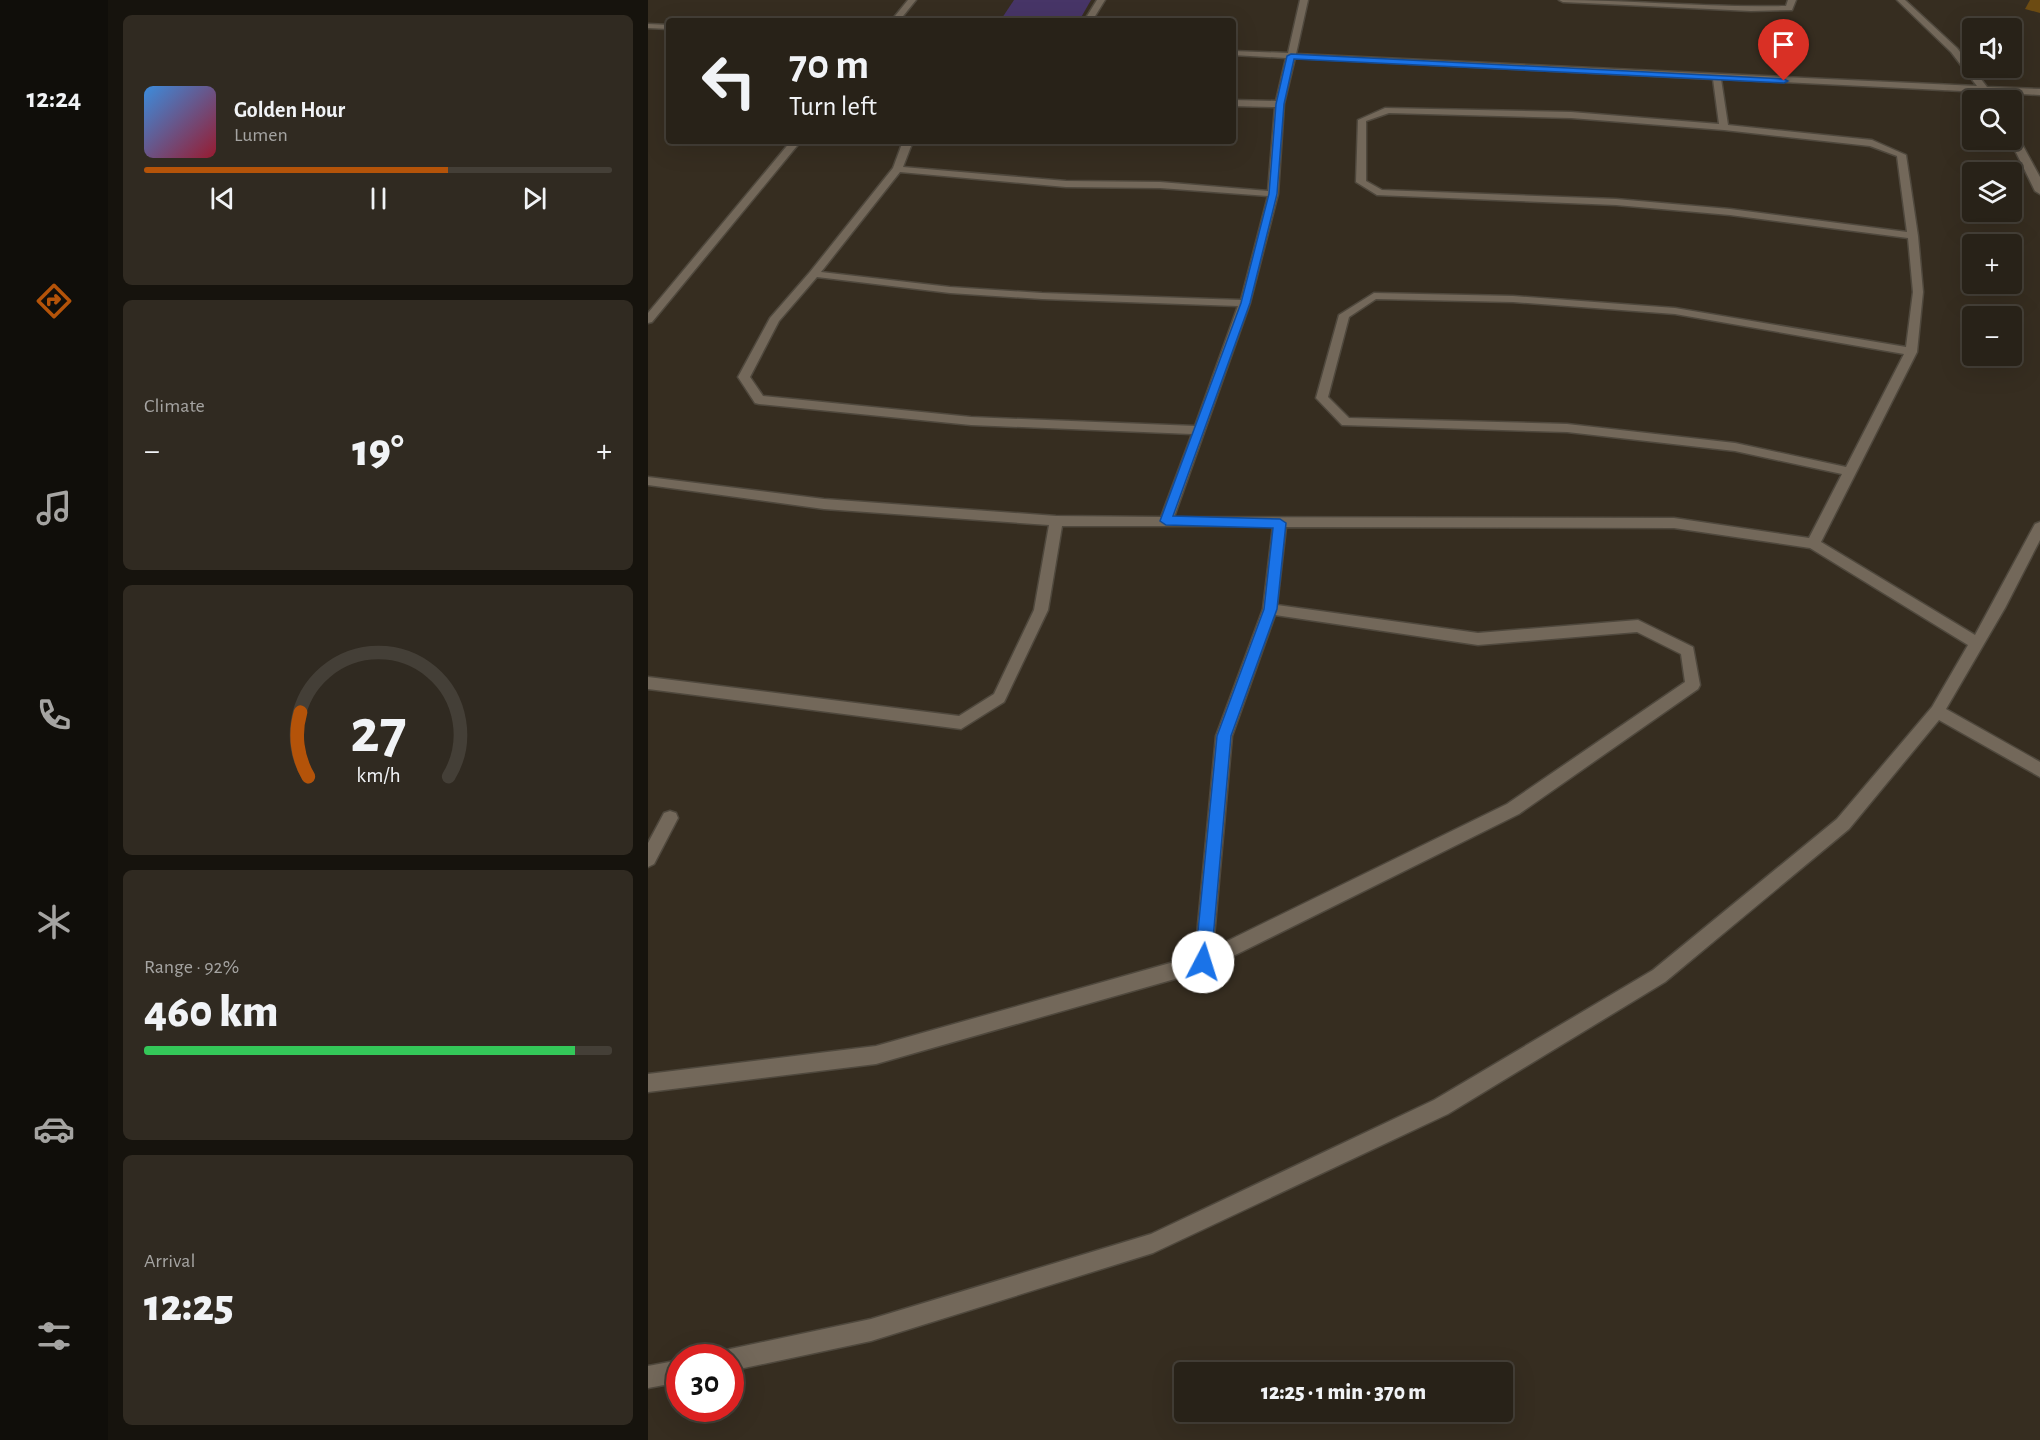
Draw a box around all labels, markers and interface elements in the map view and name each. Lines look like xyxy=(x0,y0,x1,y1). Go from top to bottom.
map controls xyxy=(1962,18,2022,366)
button: sound xyxy=(1962,18,2022,78)
pin xyxy=(1758,19,1809,81)
icon: arrive xyxy=(1767,28,1800,61)
icon: left xyxy=(690,42,768,120)
text: 70 m xyxy=(789,44,869,86)
text: 12:24 xyxy=(27,85,81,112)
button: search xyxy=(1962,90,2022,150)
text: Turn left xyxy=(789,93,877,120)
text: Golden Hour xyxy=(234,99,345,121)
text: Lumen xyxy=(234,125,288,145)
button: layers xyxy=(1962,162,2022,222)
icon: previous xyxy=(206,182,239,215)
icon: pause xyxy=(362,182,395,215)
icon: next xyxy=(518,182,551,215)
button: + xyxy=(1962,234,2022,294)
icon: directions xyxy=(33,280,75,322)
button: − xyxy=(1962,306,2022,366)
text: Climate xyxy=(144,396,205,416)
text: 19° xyxy=(352,429,404,474)
text: − xyxy=(144,435,160,468)
text: + xyxy=(596,435,612,468)
icon: music xyxy=(33,487,75,529)
icon: phone xyxy=(33,694,75,736)
text: 27 xyxy=(350,701,406,763)
text: km/h xyxy=(356,765,400,786)
icon: climate xyxy=(33,901,75,943)
position arrow xyxy=(1171,930,1235,994)
text: Range · 92% xyxy=(144,957,239,977)
text: 460 km xyxy=(144,990,279,1035)
icon: car xyxy=(33,1108,75,1150)
text: Arrival xyxy=(144,1251,195,1271)
text: 12:25 xyxy=(144,1284,234,1329)
icon: filters xyxy=(33,1315,75,1357)
speed limit sign: 30 xyxy=(666,1344,744,1422)
text: 12:25 · 1 min · 370 m xyxy=(1261,1381,1426,1403)

